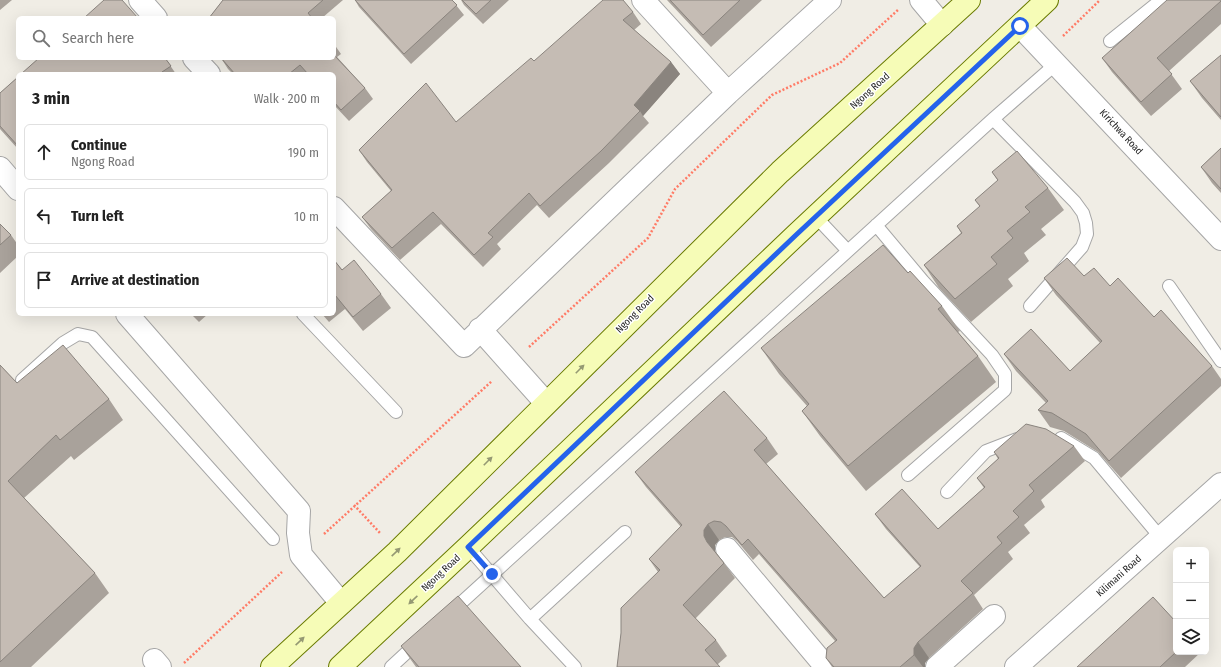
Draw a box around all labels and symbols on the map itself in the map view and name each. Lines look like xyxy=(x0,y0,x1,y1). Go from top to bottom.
route start xyxy=(1011,17,1029,35)
street label: Ngong Road xyxy=(848,70,892,112)
street label: Kirichwa Road xyxy=(1097,107,1145,157)
street label: Ngong Road xyxy=(613,292,657,336)
one-way arrow xyxy=(575,364,585,374)
one-way arrow xyxy=(483,456,493,466)
one-way arrow xyxy=(391,548,401,557)
street label: Ngong Road xyxy=(419,552,463,594)
street label: Kilimani Road xyxy=(1094,553,1144,599)
route end xyxy=(483,565,501,583)
one-way arrow xyxy=(407,595,418,604)
one-way arrow xyxy=(295,636,306,645)

